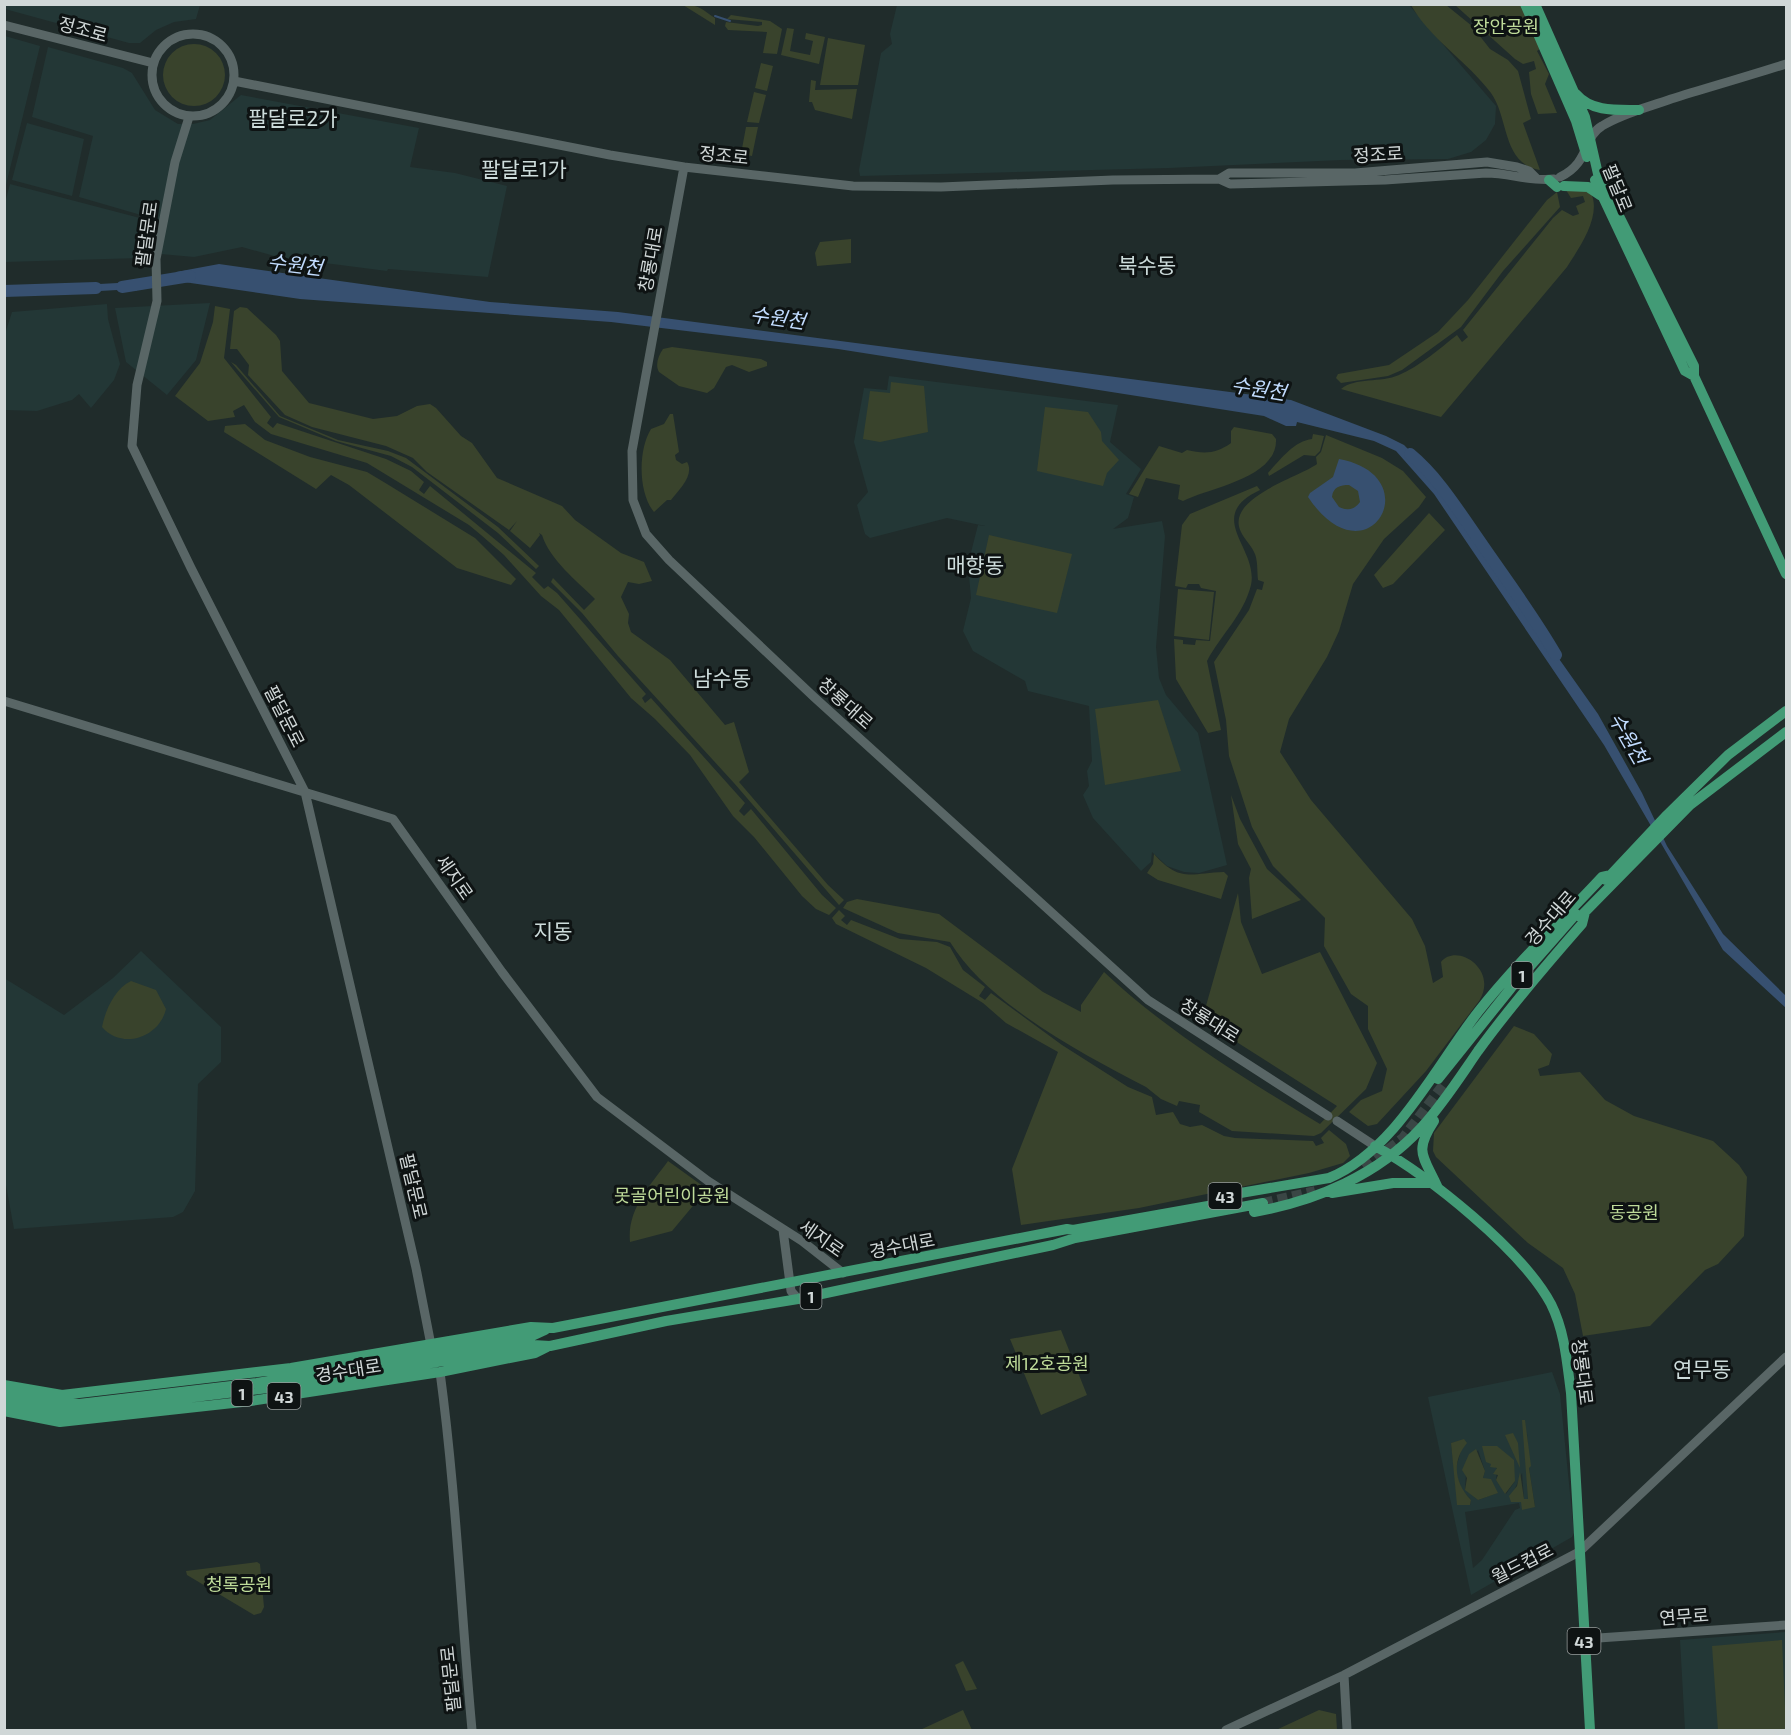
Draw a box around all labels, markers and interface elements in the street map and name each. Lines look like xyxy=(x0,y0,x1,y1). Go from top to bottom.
street label: 정조로 xyxy=(56,12,110,46)
park label: 장안공원 xyxy=(1473,15,1539,37)
district label: 팔달로2가 xyxy=(248,105,338,130)
street label: 정조로 xyxy=(698,141,750,169)
street label: 정조로 xyxy=(1353,142,1403,166)
district label: 팔달로1가 xyxy=(481,156,567,181)
street label: 팔달로 xyxy=(1598,161,1638,215)
street label: 팔달문로 xyxy=(130,200,162,268)
street label: 창룡대로 xyxy=(633,224,667,294)
water label: 수원천 xyxy=(266,249,326,280)
district label: 북수동 xyxy=(1118,252,1176,277)
water label: 수원천 xyxy=(749,301,810,333)
water label: 수원천 xyxy=(1230,372,1291,405)
district label: 매향동 xyxy=(946,552,1004,577)
district label: 남수동 xyxy=(693,665,751,690)
street label: 창룡대로 xyxy=(814,673,878,733)
street label: 팔달문로 xyxy=(260,681,310,751)
water label: 수원천 xyxy=(1605,708,1654,770)
street label: 세지로 xyxy=(432,850,478,904)
street label: 경수대로 xyxy=(1520,886,1580,950)
district label: 지동 xyxy=(534,918,572,943)
road number: 1 xyxy=(1512,962,1532,988)
street label: 창룡대로 xyxy=(1176,993,1244,1047)
street label: 팔달문로 xyxy=(396,1151,432,1221)
road number: 43 xyxy=(1208,1183,1242,1209)
park label: 못골어린이공원 xyxy=(614,1184,730,1206)
park label: 동공원 xyxy=(1609,1201,1659,1223)
street label: 세지로 xyxy=(795,1215,849,1261)
street label: 경수대로 xyxy=(867,1228,937,1262)
road number: 1 xyxy=(800,1283,822,1309)
street label: 창룡대로 xyxy=(1568,1338,1598,1406)
park label: 제12호공원 xyxy=(1005,1352,1089,1374)
street label: 경수대로 xyxy=(314,1354,382,1386)
district label: 연무동 xyxy=(1673,1356,1731,1381)
road number: 1 xyxy=(232,1380,252,1406)
road number: 43 xyxy=(268,1383,300,1409)
street label: 월드컵로 xyxy=(1487,1538,1557,1588)
park label: 청록공원 xyxy=(206,1573,272,1595)
street label: 연무로 xyxy=(1658,1603,1710,1629)
road number: 43 xyxy=(1568,1628,1600,1654)
street label: 팔달문로 xyxy=(436,1645,464,1713)

